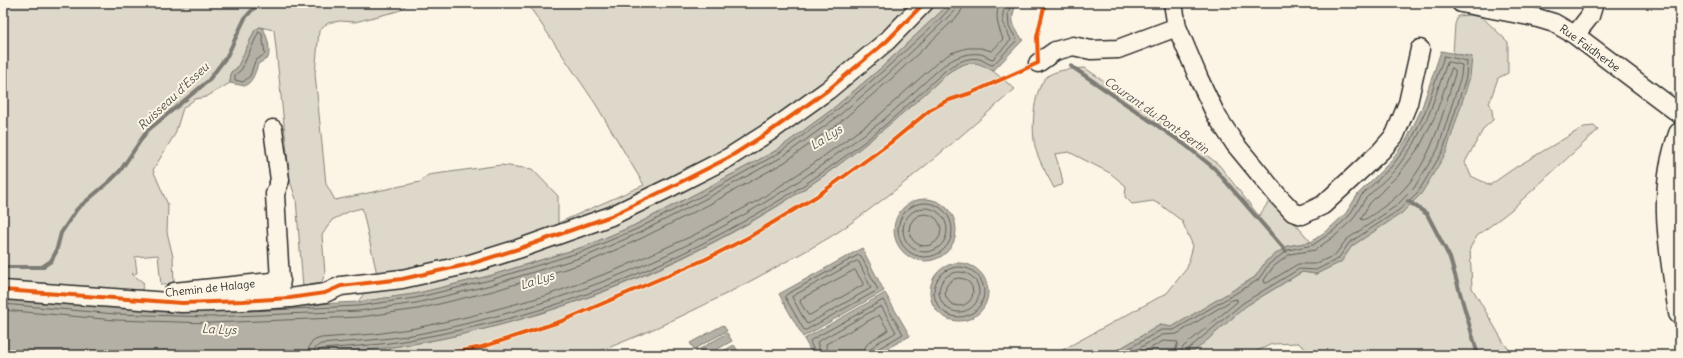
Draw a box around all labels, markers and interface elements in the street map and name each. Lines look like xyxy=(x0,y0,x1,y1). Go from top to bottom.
street label: Rue Faidherbe xyxy=(1557,21,1623,75)
water label: Ruisseau d'Esseu xyxy=(134,58,213,133)
water label: Courant du Pont Bertin xyxy=(1102,73,1213,157)
water label: La Lys xyxy=(807,121,846,153)
water label: La Lys xyxy=(518,267,557,292)
street label: Chemin de Halage xyxy=(164,276,256,300)
water label: La Lys xyxy=(201,321,238,337)

